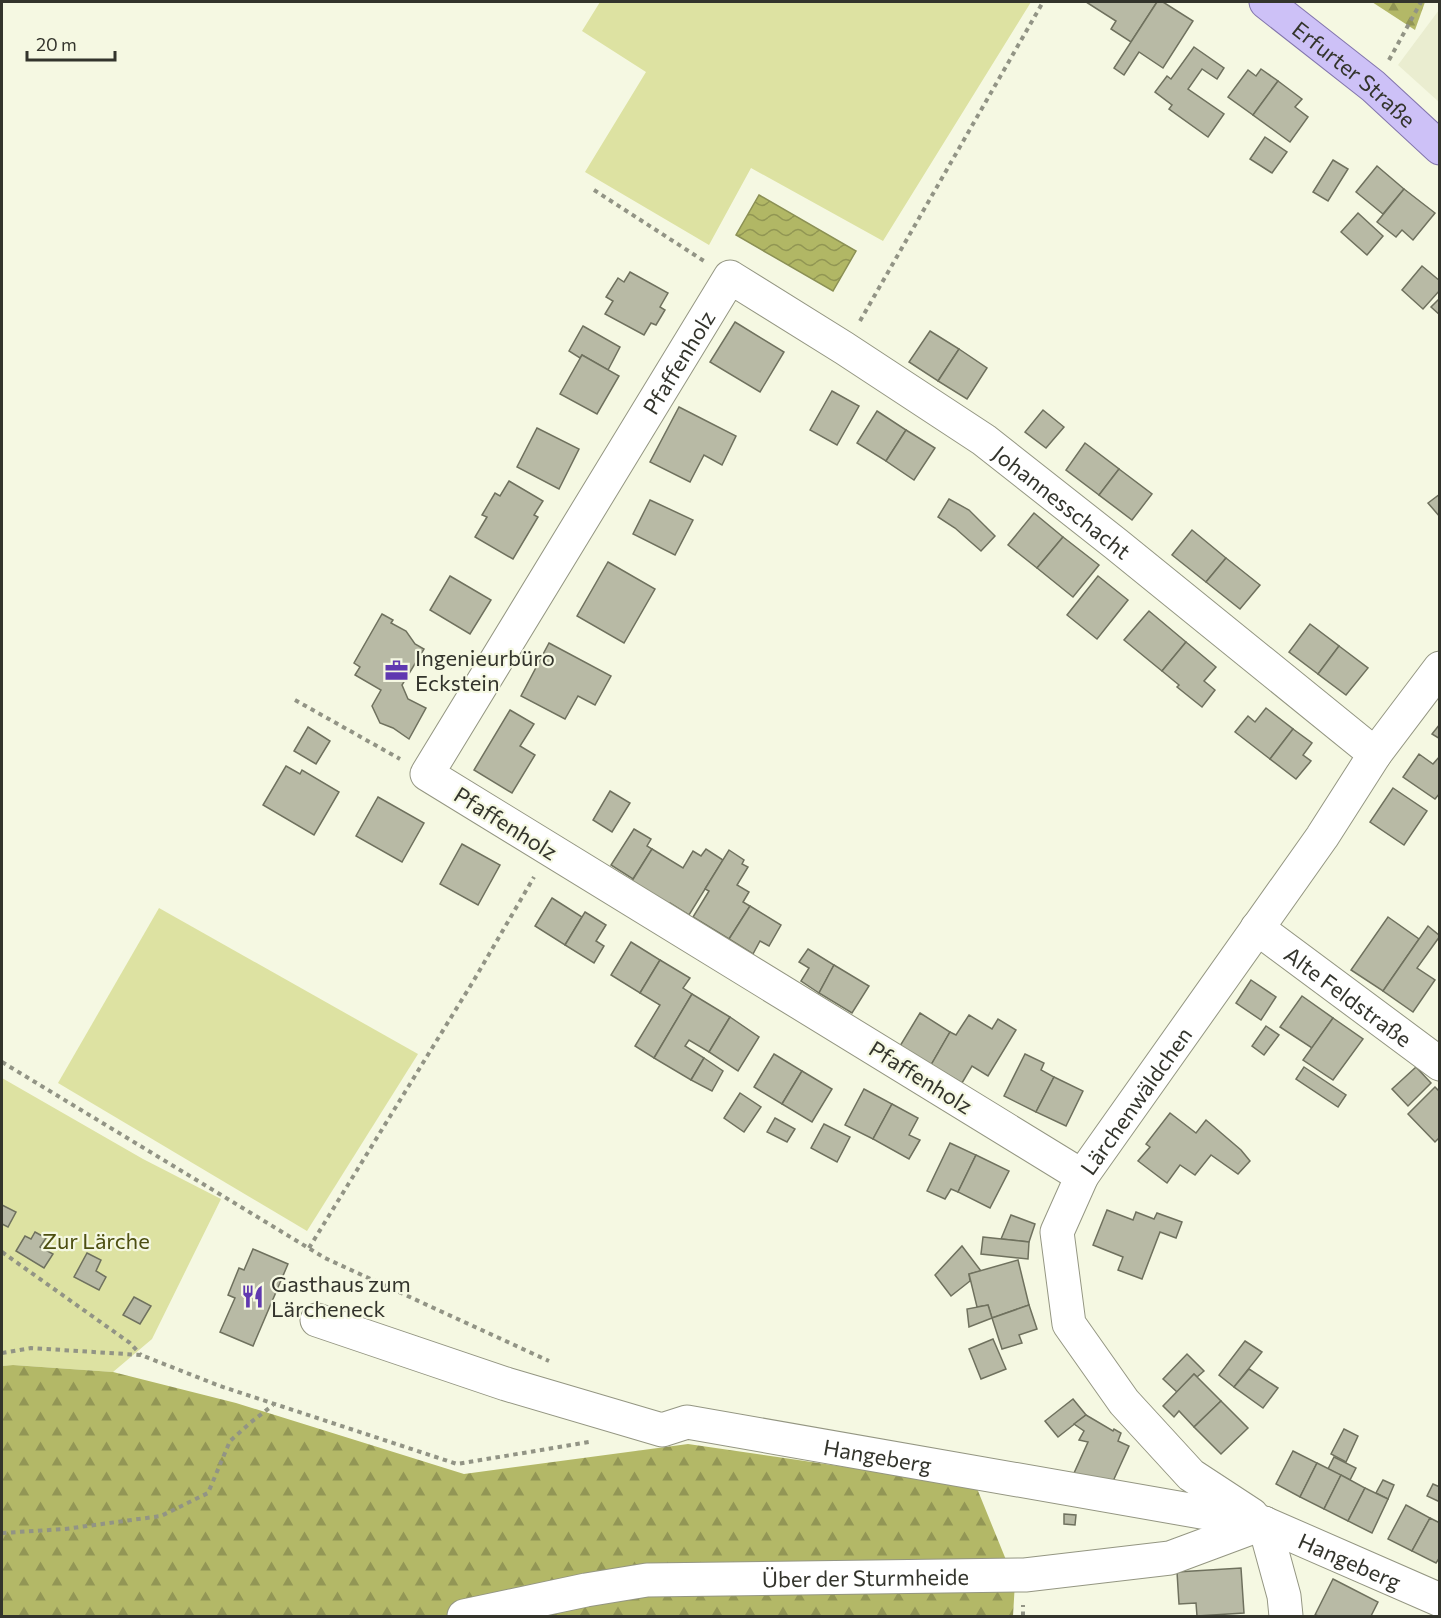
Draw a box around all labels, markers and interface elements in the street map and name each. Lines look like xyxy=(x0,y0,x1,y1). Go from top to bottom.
street label: Erfurter Straße xyxy=(1288,15,1422,133)
scale bar xyxy=(27,24,116,62)
text: 20 m xyxy=(36,33,77,55)
street label: Pfaffenholz xyxy=(636,305,720,419)
street label: Johannesschacht xyxy=(988,439,1137,564)
place label: Ingenieurbüro Eckstein xyxy=(415,644,555,696)
office icon: Ingenieurbüro Eckstein xyxy=(384,657,410,683)
street label: Pfaffenholz xyxy=(449,781,563,865)
street label: Alte Feldstraße xyxy=(1280,940,1417,1052)
street label: Lärchenwäldchen xyxy=(1074,1021,1197,1180)
street label: Pfaffenholz xyxy=(864,1035,978,1119)
park label: Zur Lärche xyxy=(42,1227,150,1254)
place label: Gasthaus zum Lärcheneck xyxy=(271,1270,411,1322)
restaurant icon: Gasthaus zum Lärcheneck xyxy=(240,1283,266,1309)
street label: Hangeberg xyxy=(822,1433,934,1478)
street label: Hangeberg xyxy=(1294,1526,1405,1595)
street label: Über der Sturmheide xyxy=(762,1562,969,1592)

